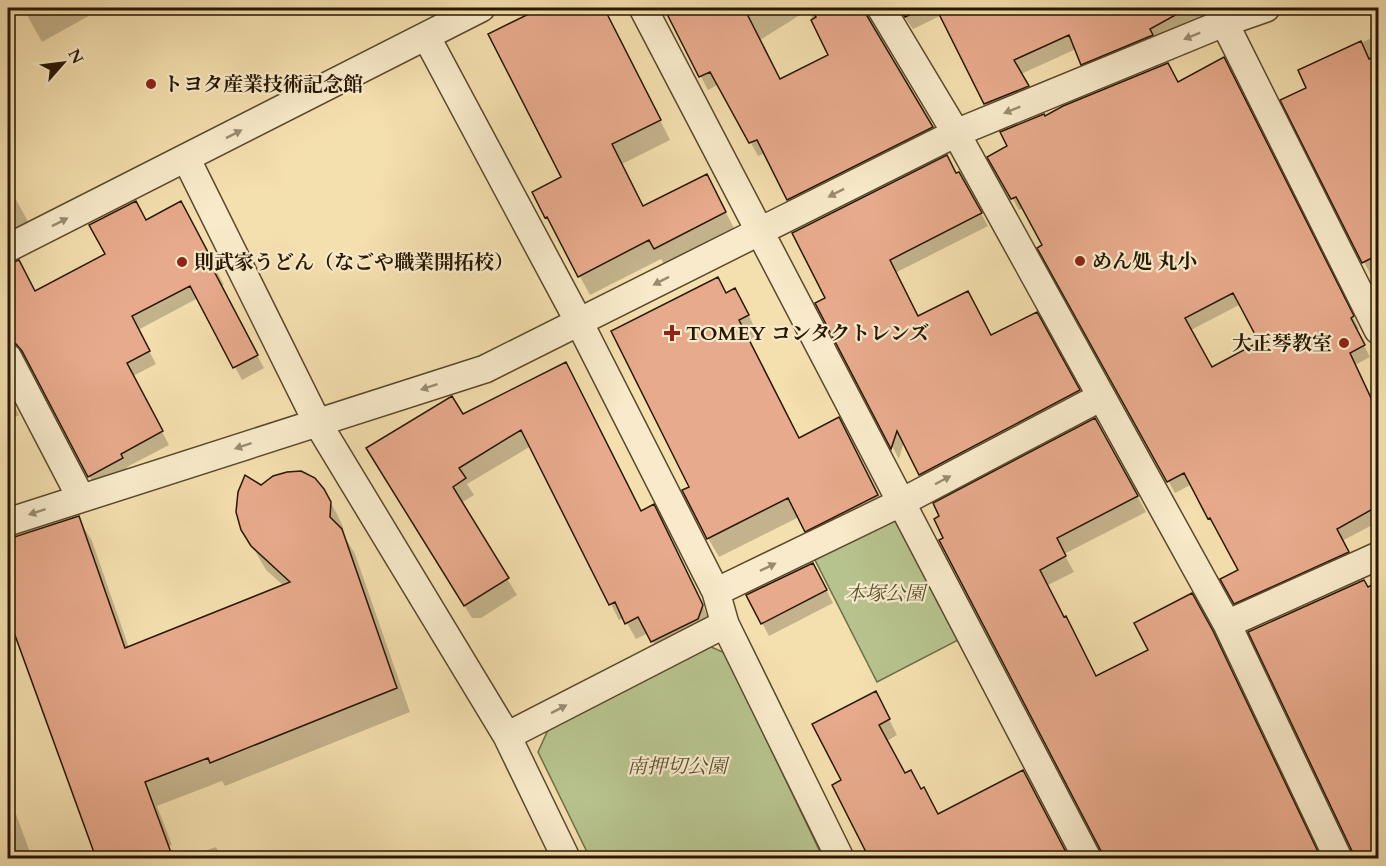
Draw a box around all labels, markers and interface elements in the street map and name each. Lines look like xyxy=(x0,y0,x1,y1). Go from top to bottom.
one-way arrow xyxy=(1183,32,1201,41)
north arrow xyxy=(33,33,93,93)
text: N xyxy=(62,45,88,68)
place label: トヨタ産業技術記念館 xyxy=(163,71,363,98)
marker: トヨタ産業技術記念館 xyxy=(144,77,158,91)
one-way arrow xyxy=(1003,106,1021,115)
one-way arrow xyxy=(225,129,242,139)
one-way arrow xyxy=(827,189,844,198)
one-way arrow xyxy=(51,217,68,227)
place label: めん処 丸小 xyxy=(1092,248,1197,275)
place label: 則武家うどん（なごや職業開拓校） xyxy=(194,249,514,276)
marker: めん処 丸小 xyxy=(1073,254,1087,268)
marker: 則武家うどん（なごや職業開拓校） xyxy=(175,255,189,269)
one-way arrow xyxy=(653,276,670,285)
place label: TOMEY コンタクトレンズ xyxy=(686,320,929,347)
marker: TOMEY コンタクトレンズ xyxy=(663,324,681,342)
place label: 大正琴教室 xyxy=(1232,330,1332,357)
marker: 大正琴教室 xyxy=(1337,336,1351,350)
one-way arrow xyxy=(420,383,438,392)
one-way arrow xyxy=(234,442,252,451)
one-way arrow xyxy=(935,475,952,485)
one-way arrow xyxy=(28,508,46,518)
one-way arrow xyxy=(760,562,777,571)
park label: 本塚公園 xyxy=(845,580,928,607)
one-way arrow xyxy=(551,704,568,714)
park label: 南押切公園 xyxy=(627,753,730,780)

